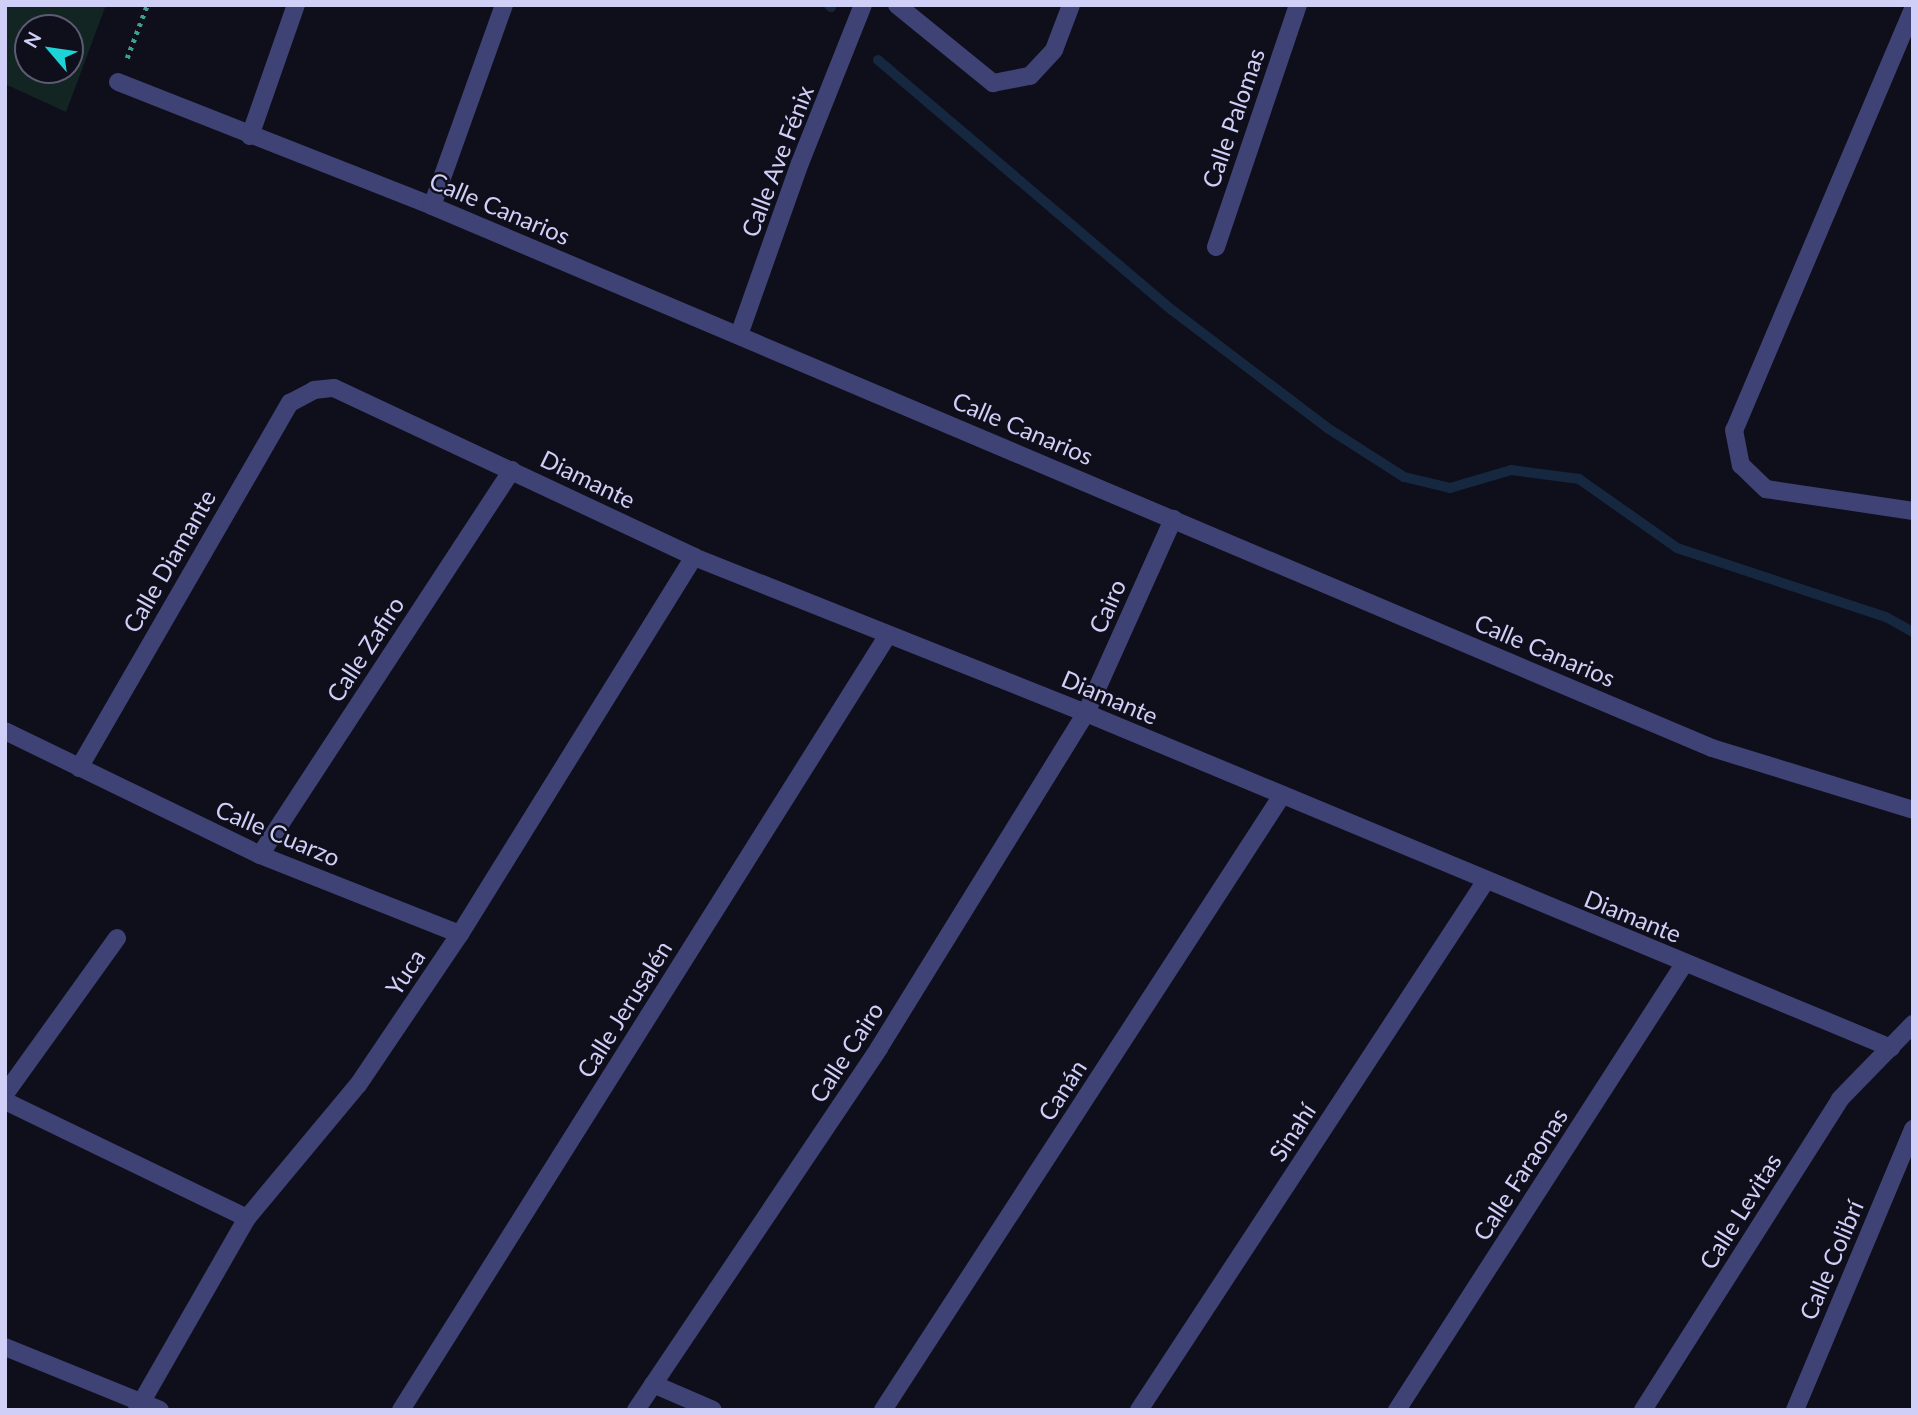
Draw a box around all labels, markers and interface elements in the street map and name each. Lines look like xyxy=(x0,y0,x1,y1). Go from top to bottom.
north arrow xyxy=(14,14,84,84)
text: N xyxy=(18,28,46,52)
street label: Calle Palomas xyxy=(1196,45,1270,191)
street label: Calle Ave Fénix xyxy=(735,81,819,241)
street label: Calle Canarios xyxy=(425,165,575,251)
street label: Calle Canarios xyxy=(948,385,1098,471)
street label: Diamante xyxy=(536,444,640,514)
street label: Calle Diamante xyxy=(117,485,221,637)
street label: Cairo xyxy=(1083,575,1131,637)
street label: Calle Zafiro xyxy=(320,591,410,707)
street label: Calle Canarios xyxy=(1470,607,1620,693)
street label: Diamante xyxy=(1058,664,1162,730)
street label: Calle Cuarzo xyxy=(212,794,344,872)
street label: Diamante xyxy=(1580,884,1686,948)
street label: Calle Jerusalén xyxy=(570,935,678,1083)
street label: Yuca xyxy=(379,943,431,1001)
street label: Calle Cairo xyxy=(803,996,889,1108)
street label: Canán xyxy=(1032,1054,1092,1126)
street label: Sinahí xyxy=(1263,1098,1321,1166)
street label: Calle Faraonas xyxy=(1467,1103,1573,1245)
street label: Calle Levitas xyxy=(1693,1148,1787,1274)
street label: Calle Colibrí xyxy=(1793,1196,1869,1324)

